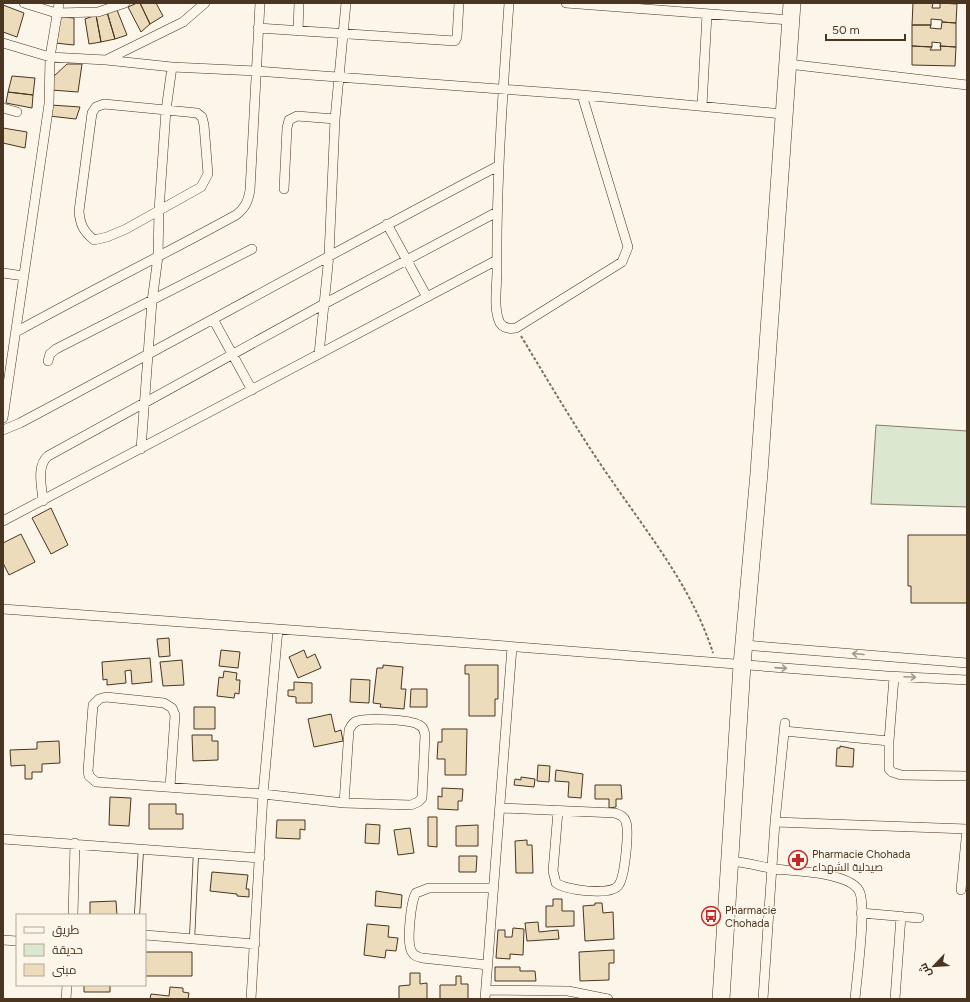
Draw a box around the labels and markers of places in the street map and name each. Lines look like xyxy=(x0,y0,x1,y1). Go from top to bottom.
place label: Pharmacie Chohada صيدلية الشهداء xyxy=(812,848,910,874)
pharmacy icon: Pharmacie Chohada صيدلية الشهداء xyxy=(787,849,809,871)
place label: Pharmacie Chohada xyxy=(725,904,776,930)
bus stop icon: Pharmacie Chohada xyxy=(700,905,722,927)

